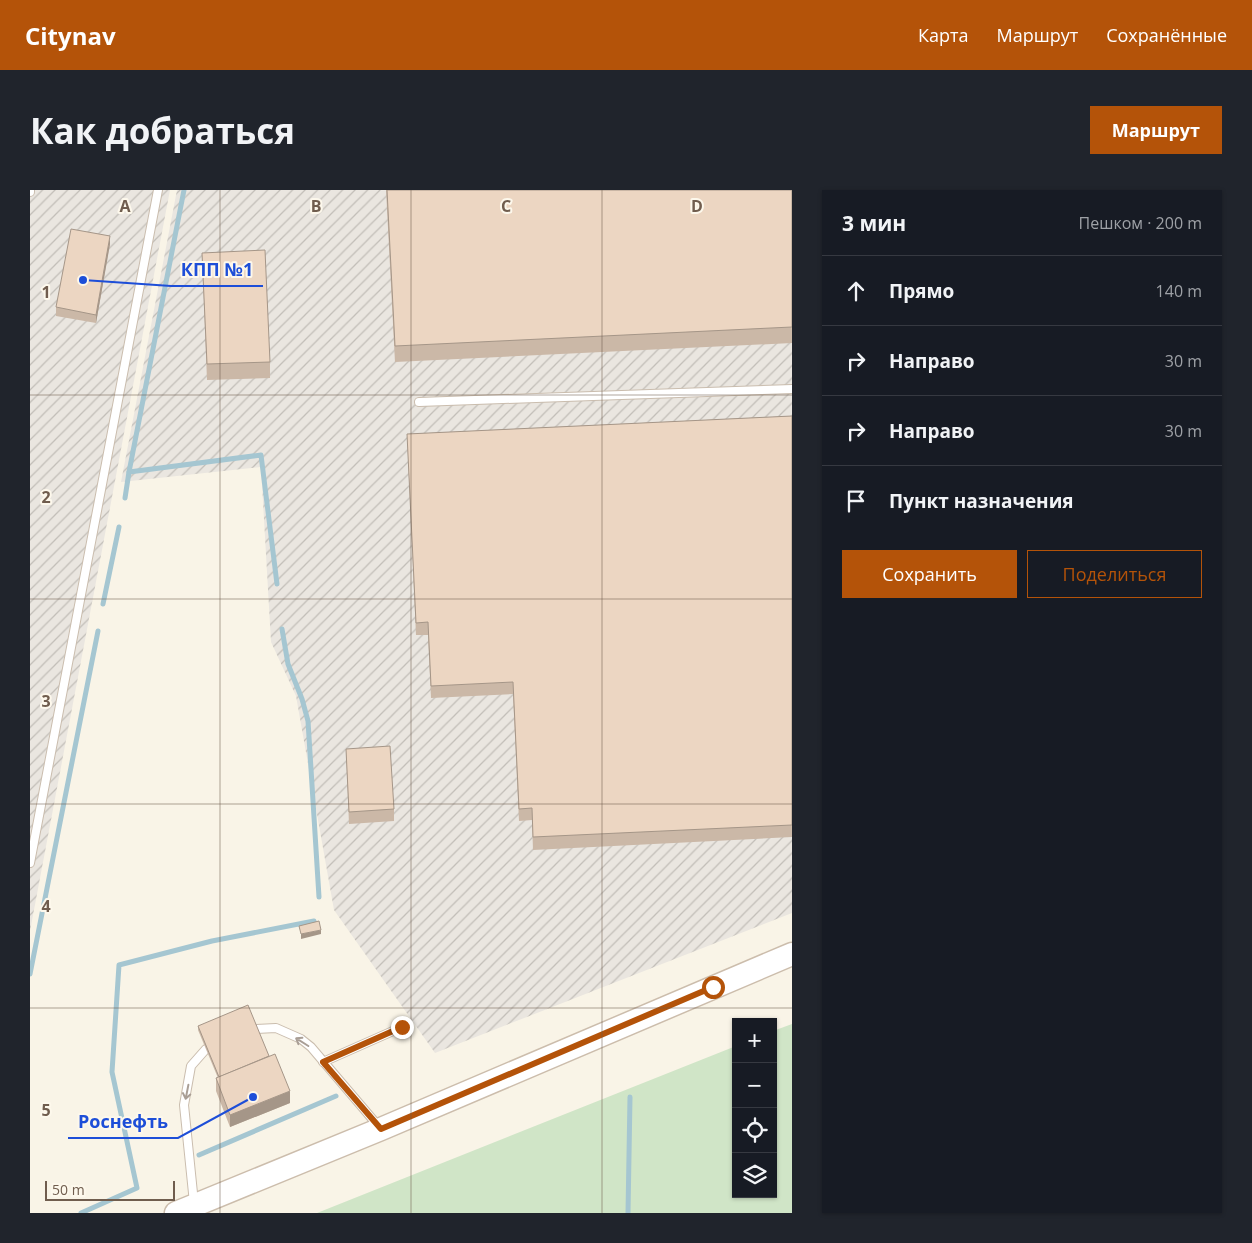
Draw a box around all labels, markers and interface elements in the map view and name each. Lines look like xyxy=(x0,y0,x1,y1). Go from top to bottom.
text: Citynav xyxy=(25,19,116,52)
text: Карта xyxy=(918,23,968,47)
text: Маршрут xyxy=(996,23,1078,47)
text: Сохранённые xyxy=(1106,23,1227,47)
button: Маршрут xyxy=(1090,106,1222,154)
text: Как добраться xyxy=(30,107,295,154)
text: A xyxy=(119,195,131,217)
text: B xyxy=(311,195,321,217)
text: C xyxy=(501,195,511,217)
text: D xyxy=(691,195,703,217)
text: 3 мин xyxy=(842,209,906,237)
text: Пешком · 200 m xyxy=(1079,212,1202,234)
callout: КПП №1 xyxy=(171,253,263,286)
text: КПП №1 xyxy=(181,257,253,281)
icon: ahead xyxy=(842,277,870,305)
text: Прямо xyxy=(889,278,954,304)
text: 140 m xyxy=(1156,280,1202,302)
text: 1 xyxy=(41,281,51,303)
icon: right xyxy=(842,347,870,375)
text: Направо xyxy=(889,348,975,374)
text: 30 m xyxy=(1165,350,1202,372)
icon: right xyxy=(842,417,870,445)
text: Направо xyxy=(889,418,975,444)
text: 30 m xyxy=(1165,420,1202,442)
text: 2 xyxy=(41,486,51,508)
icon: arrive xyxy=(842,487,870,515)
text: Пункт назначения xyxy=(889,488,1074,514)
button: Сохранить xyxy=(842,550,1017,598)
button: Поделиться xyxy=(1027,550,1202,598)
text: 3 xyxy=(41,690,51,712)
text: 4 xyxy=(41,895,51,917)
route start xyxy=(702,976,725,999)
route end xyxy=(391,1016,414,1039)
map controls xyxy=(732,1018,777,1198)
button: + xyxy=(732,1018,777,1063)
one-way arrow xyxy=(295,1036,309,1047)
button: − xyxy=(732,1063,777,1108)
one-way arrow xyxy=(182,1083,191,1099)
text: 5 xyxy=(41,1099,51,1121)
callout: Роснефть xyxy=(68,1105,178,1138)
button: locate xyxy=(732,1108,777,1153)
text: Роснефть xyxy=(78,1109,168,1133)
button: layers xyxy=(732,1153,777,1198)
scale bar xyxy=(45,1178,175,1201)
text: 50 m xyxy=(52,1180,85,1199)

